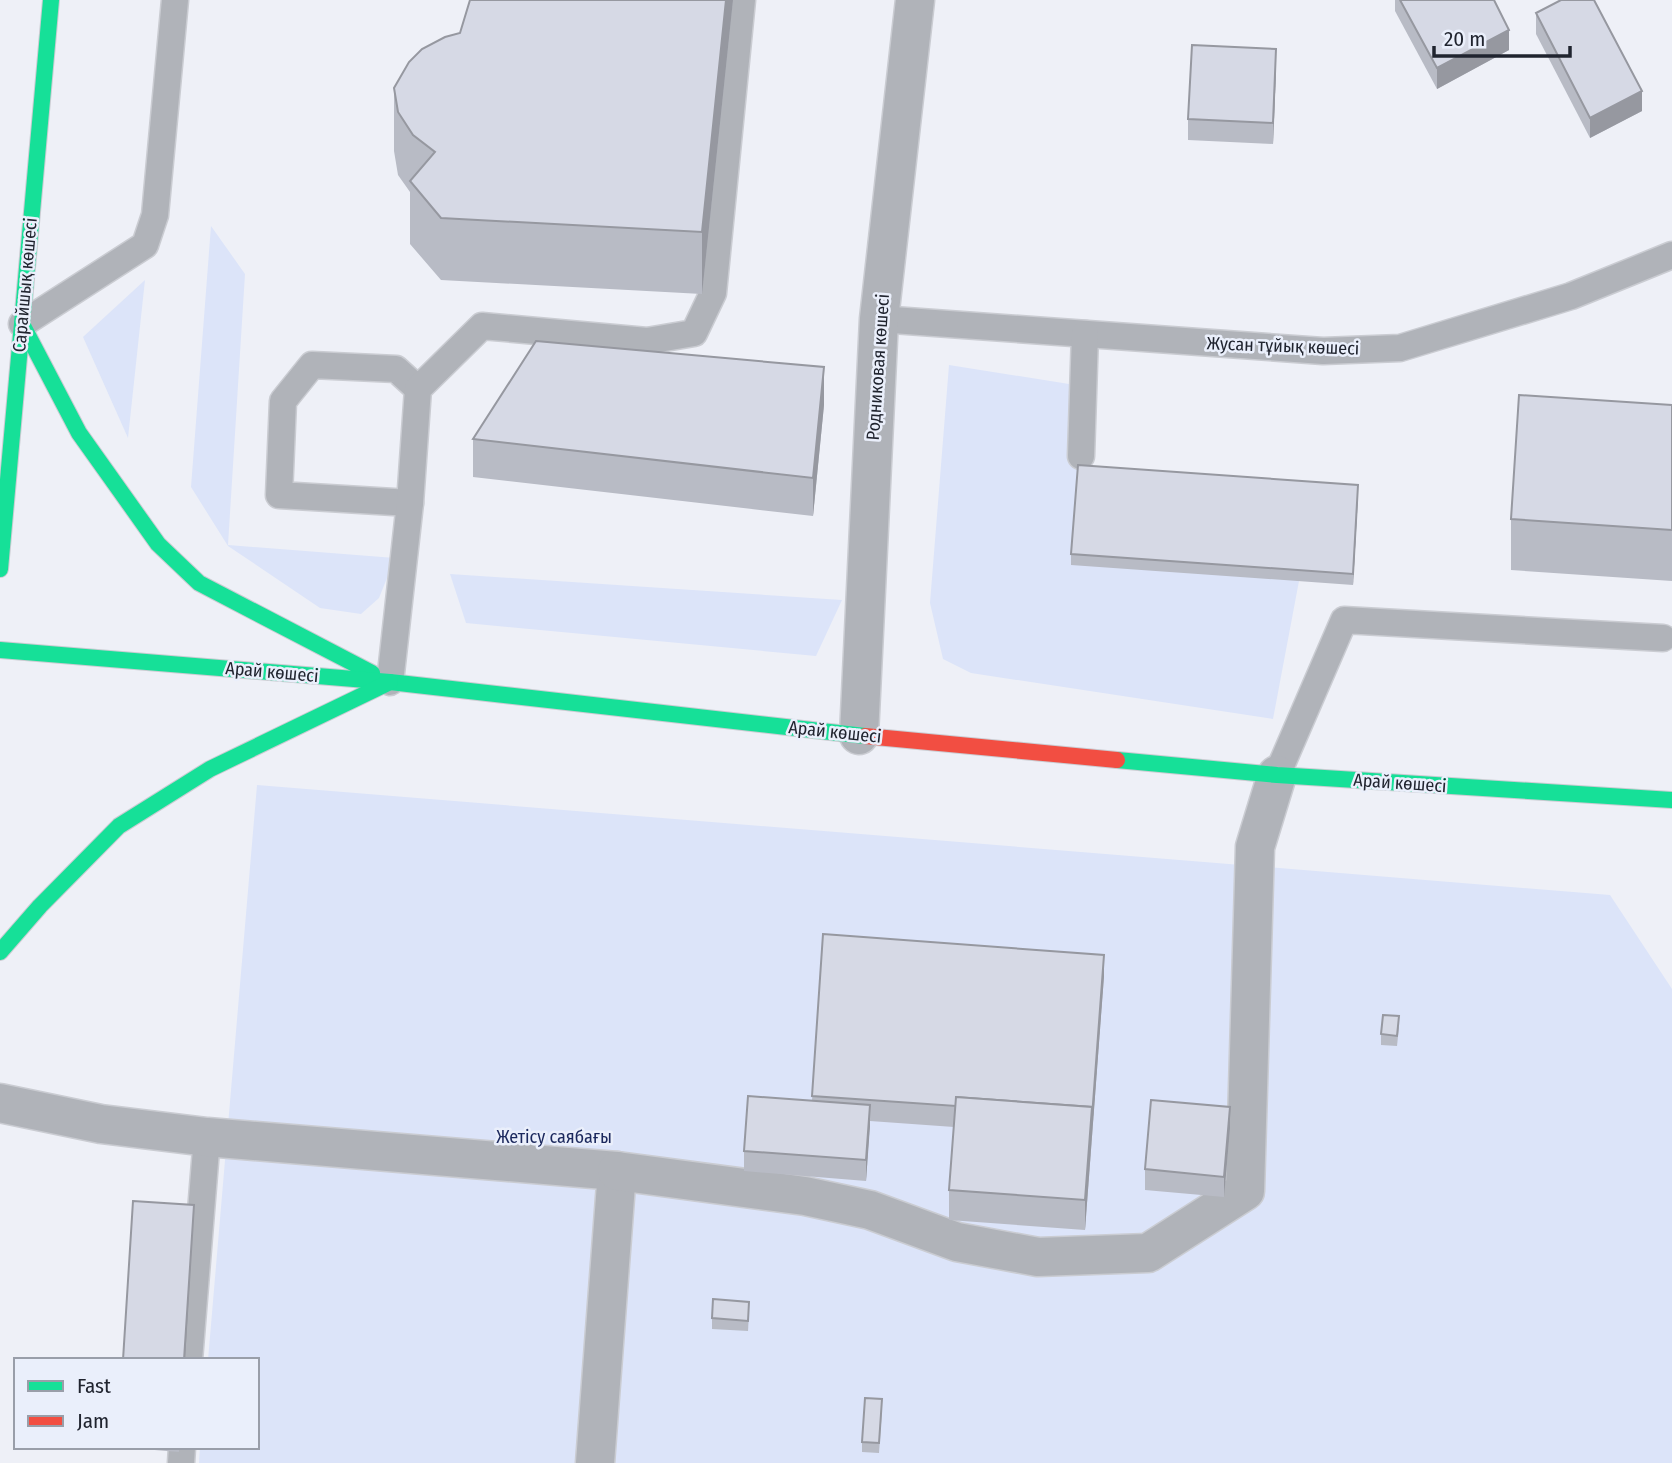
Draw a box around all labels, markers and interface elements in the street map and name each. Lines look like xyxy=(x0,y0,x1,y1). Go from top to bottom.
scale bar xyxy=(1434,14,1570,58)
text: 20 m xyxy=(1444,26,1485,52)
street label: Сарайшық көшесі xyxy=(8,217,42,353)
street label: Родниковая көшесі xyxy=(862,293,894,441)
street label: Жусан тұйық көшесі xyxy=(1206,332,1360,360)
street label: Арай көшесі xyxy=(225,657,319,687)
street label: Арай көшесі xyxy=(787,716,883,748)
street label: Арай көшесі xyxy=(1353,769,1447,797)
park label: Жетісу саябағы xyxy=(496,1126,612,1148)
legend xyxy=(14,1358,259,1449)
text: Fast xyxy=(77,1373,111,1399)
text: Jam xyxy=(77,1408,109,1434)

